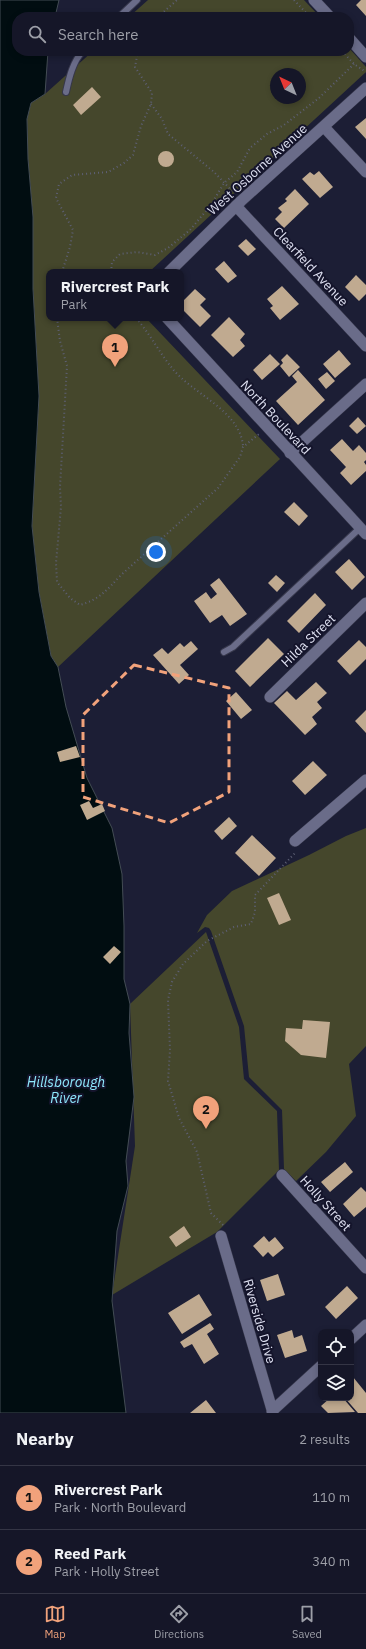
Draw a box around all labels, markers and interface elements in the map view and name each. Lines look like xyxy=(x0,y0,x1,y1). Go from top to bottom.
search box xyxy=(12,12,354,56)
icon: search xyxy=(26,23,48,45)
text: Search here xyxy=(58,25,138,44)
north arrow xyxy=(270,68,306,104)
street label: West Osborne Avenue xyxy=(204,120,311,219)
street label: Clearfield Avenue xyxy=(269,223,352,310)
popup xyxy=(46,269,184,321)
text: Rivercrest Park xyxy=(61,277,169,296)
text: Park xyxy=(61,296,87,313)
pin: 1 xyxy=(102,334,128,367)
street label: North Boulevard xyxy=(237,377,314,458)
your location xyxy=(146,542,166,562)
street label: Hilda Street xyxy=(278,610,339,671)
water label: Hillsborough River xyxy=(27,1073,105,1107)
pin: 2 xyxy=(193,1096,219,1129)
street label: Holly Street xyxy=(296,1172,355,1234)
street label: Riverside Drive xyxy=(239,1277,280,1365)
map controls xyxy=(318,1329,354,1401)
button: locate xyxy=(318,1329,354,1365)
button: layers xyxy=(318,1365,354,1401)
text: Nearby xyxy=(16,1428,74,1450)
text: 2 results xyxy=(299,1431,350,1448)
text: Rivercrest Park xyxy=(54,1480,163,1499)
text: 1 xyxy=(25,1489,33,1506)
text: 110 m xyxy=(312,1489,350,1506)
text: Park · North Boulevard xyxy=(54,1499,186,1516)
text: Reed Park xyxy=(54,1544,126,1563)
text: 2 xyxy=(25,1553,33,1570)
text: 340 m xyxy=(312,1553,350,1570)
text: Park · Holly Street xyxy=(54,1563,159,1580)
tab: Map xyxy=(44,1603,66,1641)
tab: Directions xyxy=(154,1603,204,1641)
tab: Saved xyxy=(292,1603,322,1641)

